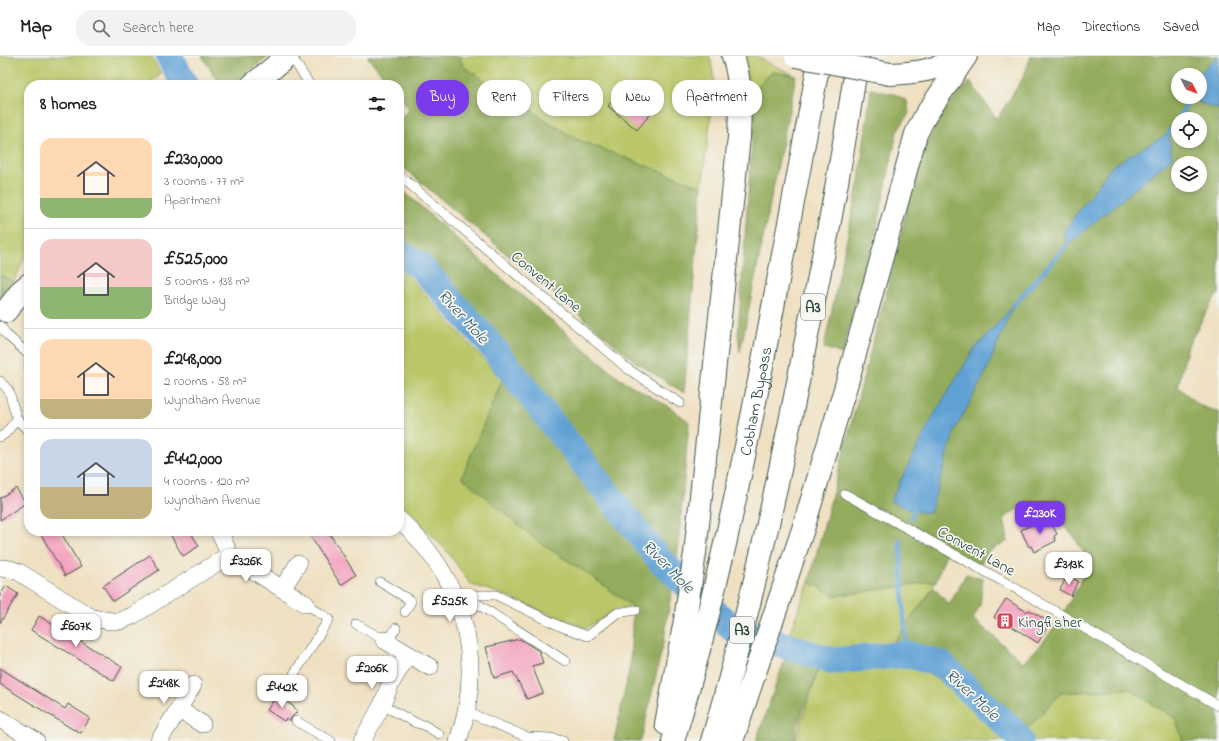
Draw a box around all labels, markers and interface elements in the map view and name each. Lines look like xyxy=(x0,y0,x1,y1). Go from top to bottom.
search box xyxy=(76,10,356,46)
text: Map xyxy=(20,14,52,41)
icon: search xyxy=(90,17,112,39)
text: Search here xyxy=(122,17,194,39)
text: Map xyxy=(1037,17,1060,38)
text: Directions xyxy=(1082,17,1140,38)
text: Saved xyxy=(1162,17,1199,38)
north arrow xyxy=(1171,68,1207,104)
map controls xyxy=(1171,68,1207,192)
chip: Buy xyxy=(416,80,469,116)
chip: Rent xyxy=(477,80,531,116)
chip: Filters xyxy=(539,80,603,116)
chip: New xyxy=(611,80,664,116)
chip: Apartment xyxy=(672,80,762,116)
text: 8 homes xyxy=(40,92,97,117)
icon: filters xyxy=(366,93,388,115)
button: locate xyxy=(1171,112,1207,148)
text: £230,000 xyxy=(164,147,223,172)
icon: home xyxy=(72,154,120,202)
button: layers xyxy=(1171,156,1207,192)
text: 3 rooms · 77 m² xyxy=(164,172,244,191)
text: Apartment xyxy=(164,191,221,210)
street label: Convent Lane xyxy=(505,246,587,320)
text: £525,000 xyxy=(164,247,228,272)
icon: home xyxy=(72,255,120,303)
text: 5 rooms · 138 m² xyxy=(164,272,250,291)
water label: River Mole xyxy=(432,284,495,351)
text: Bridge Way xyxy=(164,291,226,310)
road number: A3 xyxy=(801,294,825,320)
street label: Cobham Bypass xyxy=(734,345,779,458)
text: £248,000 xyxy=(164,347,222,372)
icon: home xyxy=(72,355,120,403)
text: 2 rooms · 58 m² xyxy=(164,372,247,391)
text: Wyndham Avenue xyxy=(164,391,260,410)
text: £442,000 xyxy=(164,447,222,472)
icon: home xyxy=(72,455,120,503)
text: 4 rooms · 120 m² xyxy=(164,472,250,491)
text: Wyndham Avenue xyxy=(164,491,260,510)
pin: £230K xyxy=(1012,501,1068,535)
text: £230K xyxy=(1024,504,1056,523)
street label: Convent Lane xyxy=(933,520,1020,583)
water label: River Mole xyxy=(636,535,701,600)
pin: £326K xyxy=(218,549,274,583)
text: £326K xyxy=(230,552,262,571)
pin: £313K xyxy=(1041,552,1097,586)
text: £313K xyxy=(1054,555,1084,574)
pin: £525K xyxy=(422,589,478,623)
text: £525K xyxy=(432,592,468,611)
building icon: Kingfisher xyxy=(995,611,1015,631)
place label: Kingfisher xyxy=(1018,611,1082,635)
pin: £607K xyxy=(48,614,104,648)
text: £607K xyxy=(60,617,92,636)
road number: A3 xyxy=(730,617,754,643)
pin: £206K xyxy=(344,656,400,690)
text: £206K xyxy=(356,659,388,678)
water label: River Mole xyxy=(939,664,1006,728)
pin: £248K xyxy=(136,671,192,705)
text: £248K xyxy=(148,674,180,693)
pin: £442K xyxy=(254,675,310,709)
text: £442K xyxy=(266,678,298,697)

